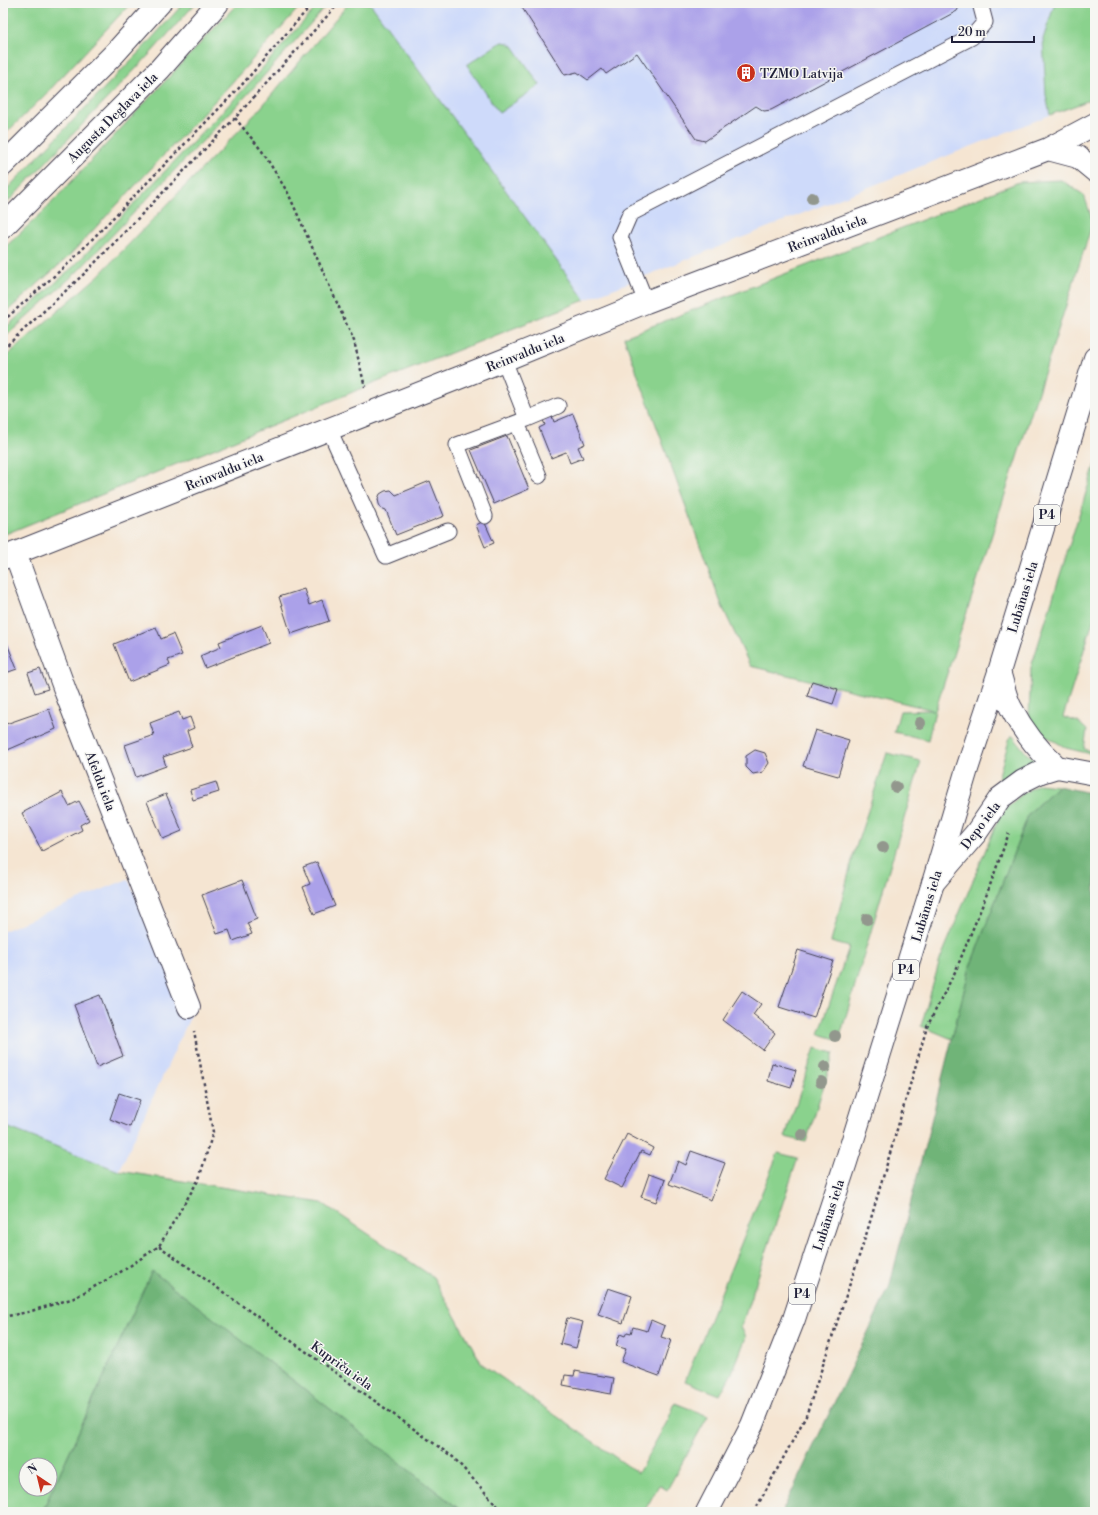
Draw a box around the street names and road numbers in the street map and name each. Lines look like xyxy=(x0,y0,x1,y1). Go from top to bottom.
street label: Augusta Deglava iela xyxy=(64,69,161,167)
street label: Reinvaldu iela xyxy=(786,211,869,256)
street label: Reinvaldu iela xyxy=(484,330,567,376)
street label: Reinvaldu iela xyxy=(183,449,266,495)
road number: P4 xyxy=(1034,505,1060,525)
street label: Lubānas iela xyxy=(1004,559,1042,635)
street label: Afeldu iela xyxy=(81,748,119,814)
street label: Depo iela xyxy=(958,798,1004,853)
street label: Lubānas iela xyxy=(908,868,946,944)
road number: P4 xyxy=(893,960,919,980)
street label: Lubānas iela xyxy=(810,1177,848,1253)
road number: P4 xyxy=(789,1284,815,1304)
street label: Kupriču iela xyxy=(307,1338,376,1394)

